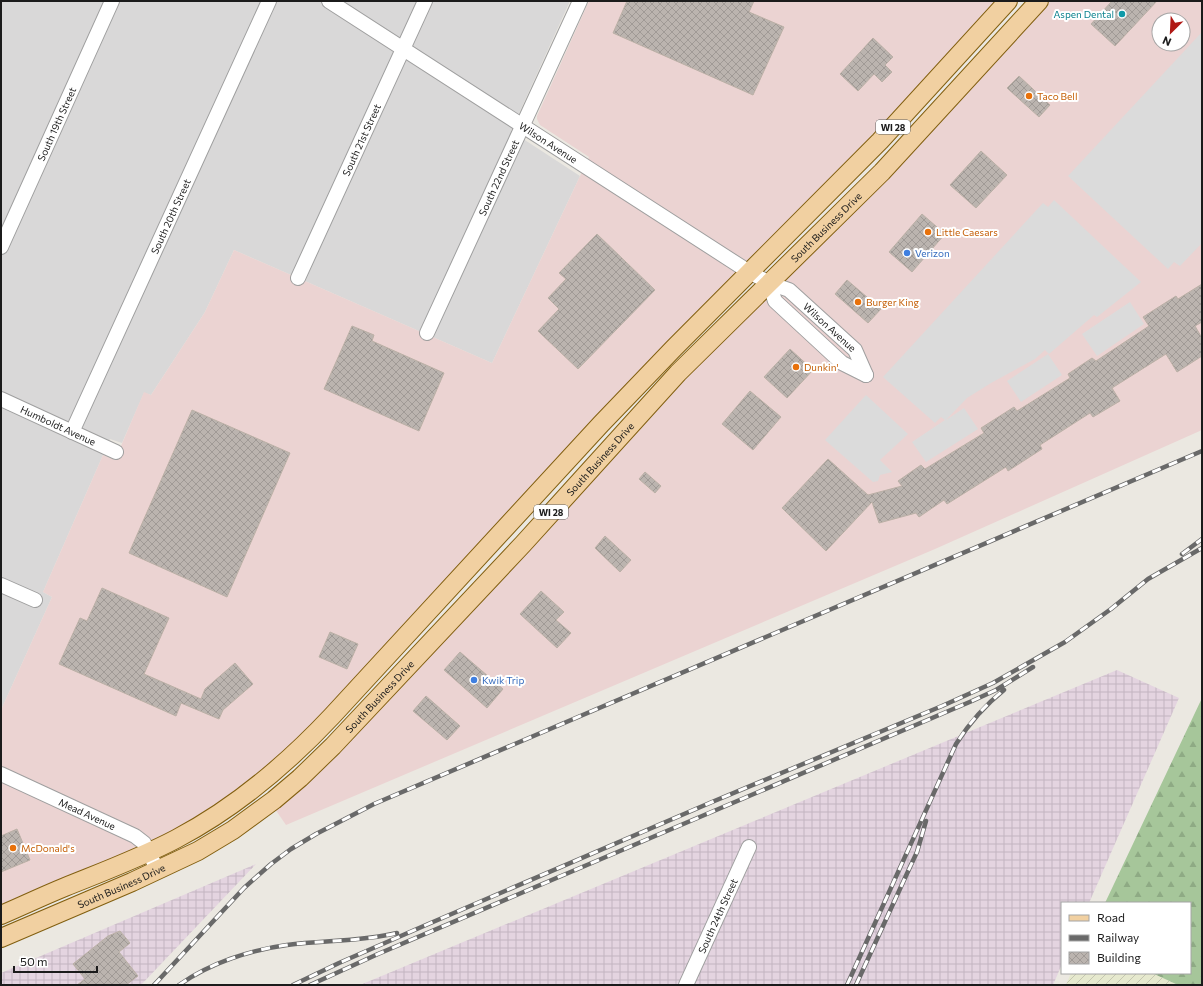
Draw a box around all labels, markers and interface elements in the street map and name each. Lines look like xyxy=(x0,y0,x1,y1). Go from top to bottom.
place label: Aspen Dental xyxy=(1053,8,1114,20)
marker: Aspen Dental xyxy=(1117,9,1127,19)
north arrow xyxy=(1151,12,1191,52)
text: N xyxy=(1160,34,1173,49)
street label: South 19th Street xyxy=(35,85,78,163)
place label: Taco Bell xyxy=(1037,90,1077,102)
marker: Taco Bell xyxy=(1024,91,1034,101)
street label: South 21st Street xyxy=(340,102,383,178)
street label: Wilson Avenue xyxy=(517,119,580,166)
road number: WI 28 xyxy=(876,120,910,134)
street label: South 22nd Street xyxy=(476,138,521,217)
street label: South 20th Street xyxy=(148,177,193,256)
street label: South Business Drive xyxy=(788,190,864,265)
place label: Little Caesars xyxy=(936,226,998,238)
marker: Little Caesars xyxy=(923,227,933,237)
place label: Verizon xyxy=(915,247,950,259)
marker: Verizon xyxy=(902,248,912,258)
place label: Burger King xyxy=(866,296,920,308)
marker: Burger King xyxy=(853,297,863,307)
street label: Wilson Avenue xyxy=(801,300,859,354)
place label: Dunkin' xyxy=(804,361,838,373)
marker: Dunkin' xyxy=(791,362,801,372)
street label: Humboldt Avenue xyxy=(19,403,98,448)
street label: South Business Drive xyxy=(564,420,636,498)
road number: WI 28 xyxy=(534,505,568,519)
street label: South Business Drive xyxy=(343,658,416,735)
place label: Kwik Trip xyxy=(482,674,524,686)
marker: Kwik Trip xyxy=(469,675,479,685)
street label: Mead Avenue xyxy=(57,796,117,832)
place label: McDonald's xyxy=(21,842,75,854)
marker: McDonald's xyxy=(8,843,18,853)
street label: South Business Drive xyxy=(76,861,167,911)
street label: South 24th Street xyxy=(695,877,740,955)
legend xyxy=(1061,902,1191,974)
text: Road xyxy=(1097,910,1125,924)
text: Railway xyxy=(1097,930,1139,944)
scale bar xyxy=(14,948,97,974)
text: Building xyxy=(1097,950,1141,964)
text: 50 m xyxy=(20,954,48,968)

